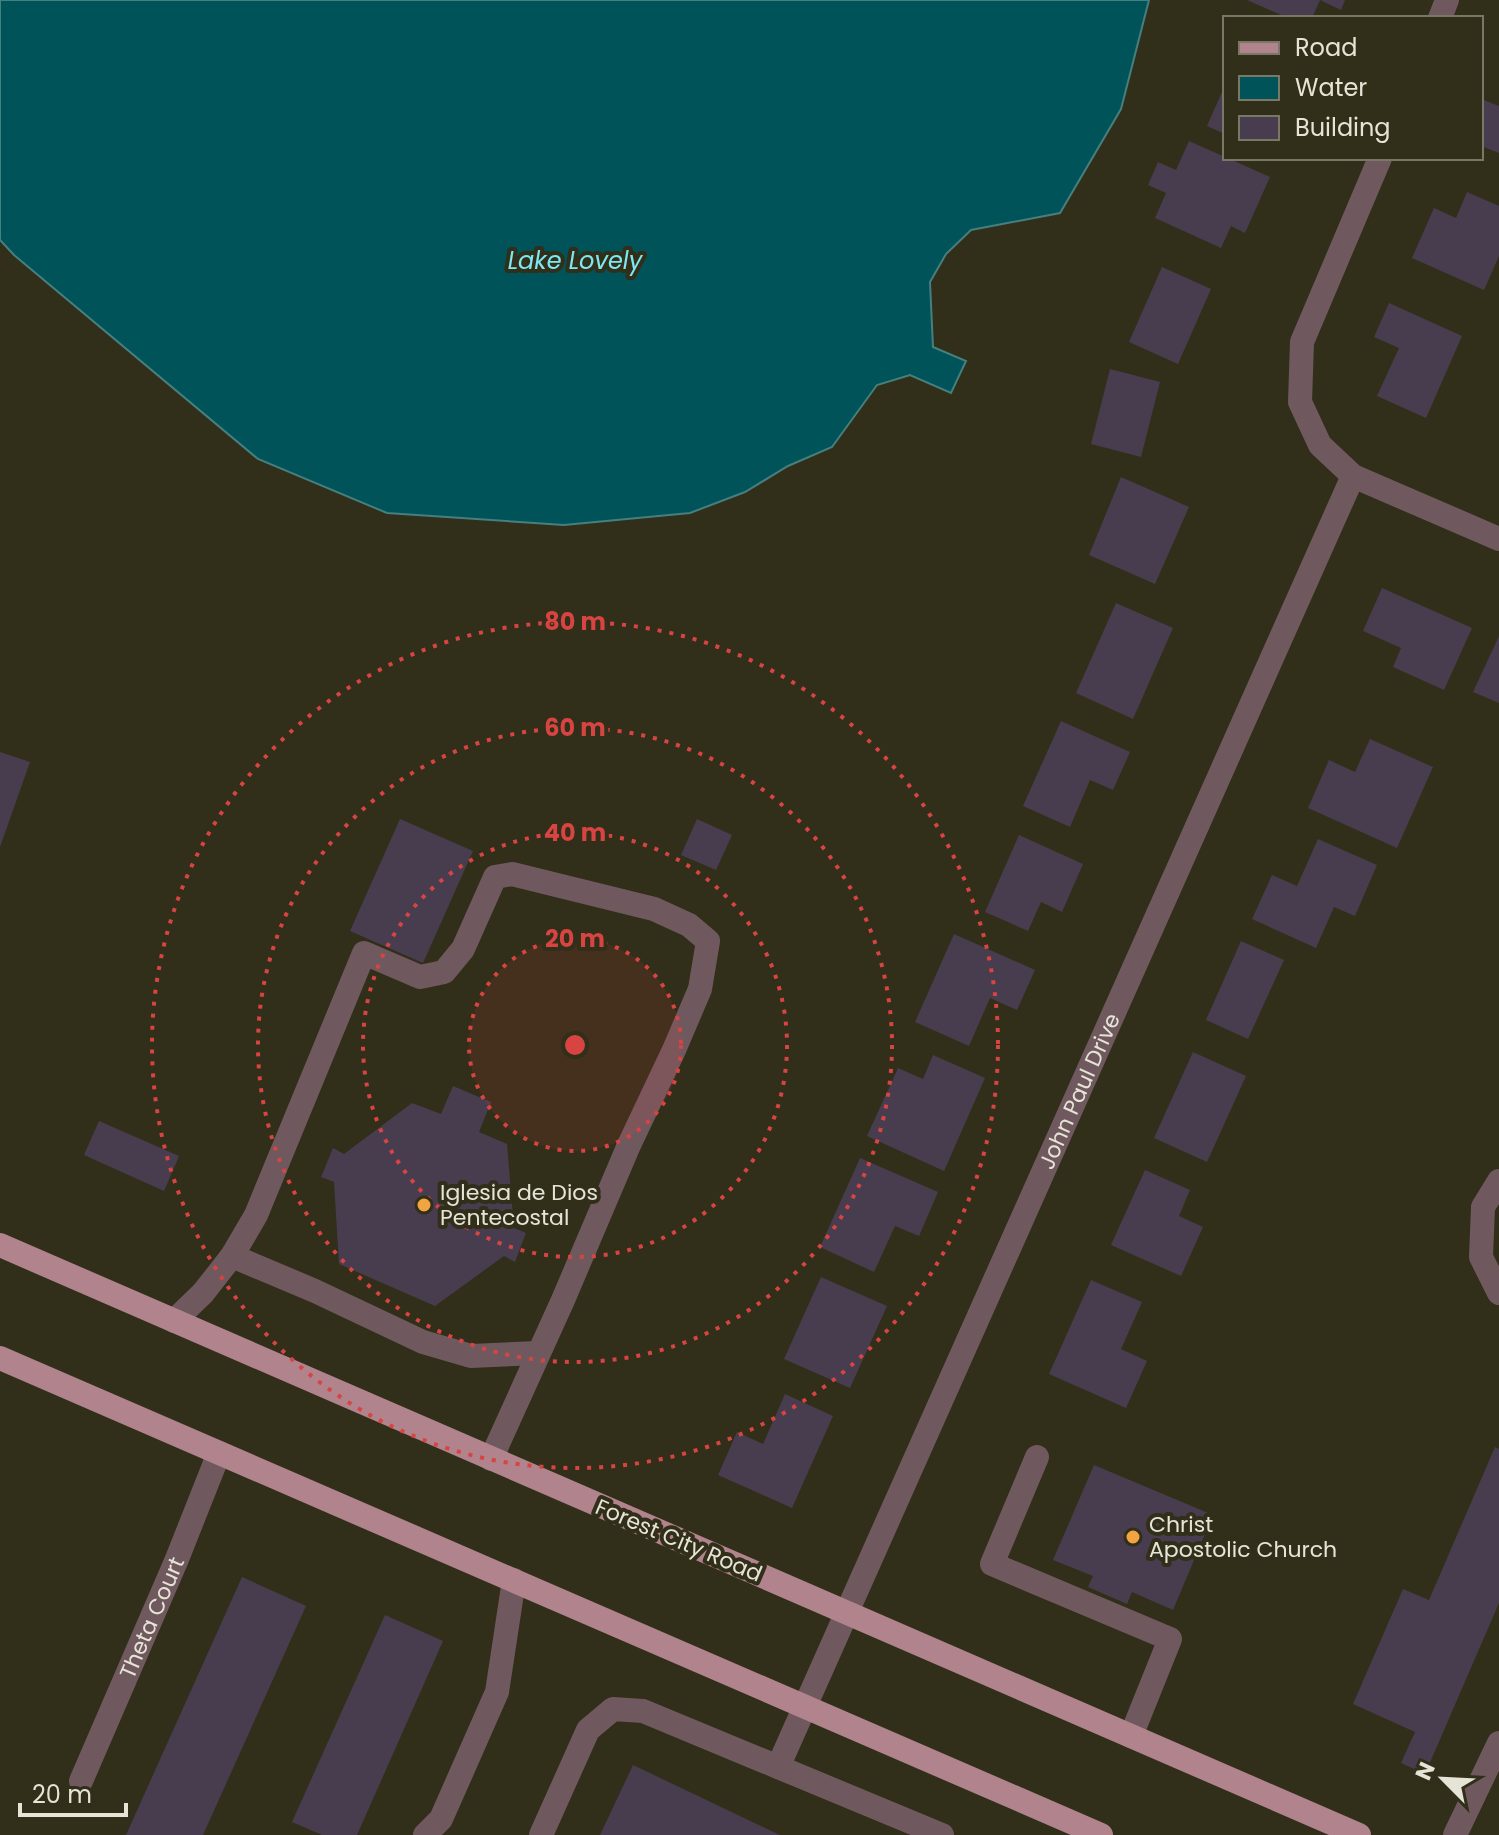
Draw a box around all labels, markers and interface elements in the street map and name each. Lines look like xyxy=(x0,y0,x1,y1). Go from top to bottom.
legend xyxy=(1223,16,1483,160)
text: Road xyxy=(1295,31,1357,64)
text: Water xyxy=(1295,71,1367,104)
text: Building xyxy=(1295,111,1391,144)
water label: Lake Lovely xyxy=(508,244,644,277)
text: 80 m xyxy=(544,605,606,638)
text: 60 m xyxy=(544,711,606,744)
text: 40 m xyxy=(544,816,606,849)
text: 20 m xyxy=(545,922,605,955)
street label: John Paul Drive xyxy=(1031,1008,1128,1174)
centre of rings xyxy=(561,1031,589,1059)
place label: Iglesia de Dios Pentecostal xyxy=(440,1177,598,1233)
marker: Iglesia de Dios Pentecostal xyxy=(415,1196,433,1214)
street label: Forest City Road xyxy=(591,1491,767,1590)
place label: Christ Apostolic Church xyxy=(1149,1509,1337,1565)
marker: Christ Apostolic Church xyxy=(1124,1528,1142,1546)
street label: Theta Court xyxy=(112,1552,192,1684)
north arrow xyxy=(1403,1739,1483,1819)
text: N xyxy=(1408,1757,1443,1785)
scale bar xyxy=(20,1767,126,1817)
text: 20 m xyxy=(32,1778,92,1811)

